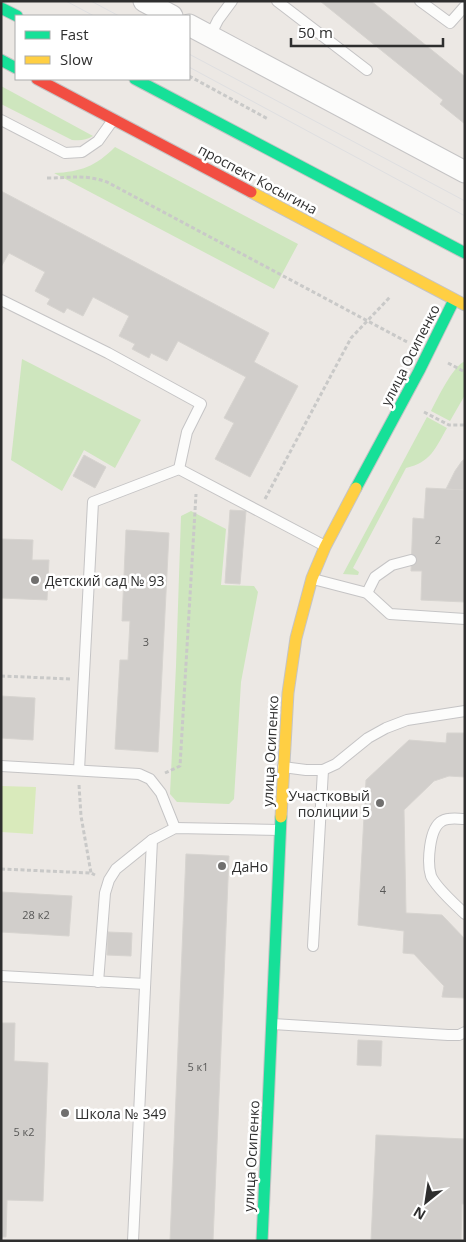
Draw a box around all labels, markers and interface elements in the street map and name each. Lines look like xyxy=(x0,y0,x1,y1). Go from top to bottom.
legend xyxy=(15,15,190,80)
scale bar xyxy=(291,15,444,47)
text: 50 m xyxy=(298,22,333,42)
text: Fast xyxy=(60,24,89,44)
text: Slow xyxy=(60,49,93,69)
street label: проспект Косыгина xyxy=(195,140,321,218)
street label: улица Осипенко xyxy=(376,301,444,409)
house number: 2 xyxy=(435,532,441,547)
place label: Детский сад № 93 xyxy=(45,571,164,590)
marker: Детский сад № 93 xyxy=(29,574,41,586)
house number: 3 xyxy=(143,634,149,649)
street label: улица Осипенко xyxy=(258,695,282,807)
place label: Участковый полиции 5 xyxy=(288,786,370,821)
marker: Участковый полиции 5 xyxy=(374,797,386,809)
place label: ДаНо xyxy=(232,857,268,876)
marker: ДаНо xyxy=(216,860,228,872)
house number: 4 xyxy=(380,882,387,897)
house number: 28 к2 xyxy=(22,907,50,922)
house number: 5 к1 xyxy=(187,1059,209,1074)
street label: улица Осипенко xyxy=(239,1100,263,1212)
place label: Школа № 349 xyxy=(75,1104,166,1123)
marker: Школа № 349 xyxy=(59,1107,71,1119)
house number: 5 к2 xyxy=(13,1124,35,1139)
north arrow xyxy=(401,1177,451,1227)
text: N xyxy=(410,1203,429,1225)

